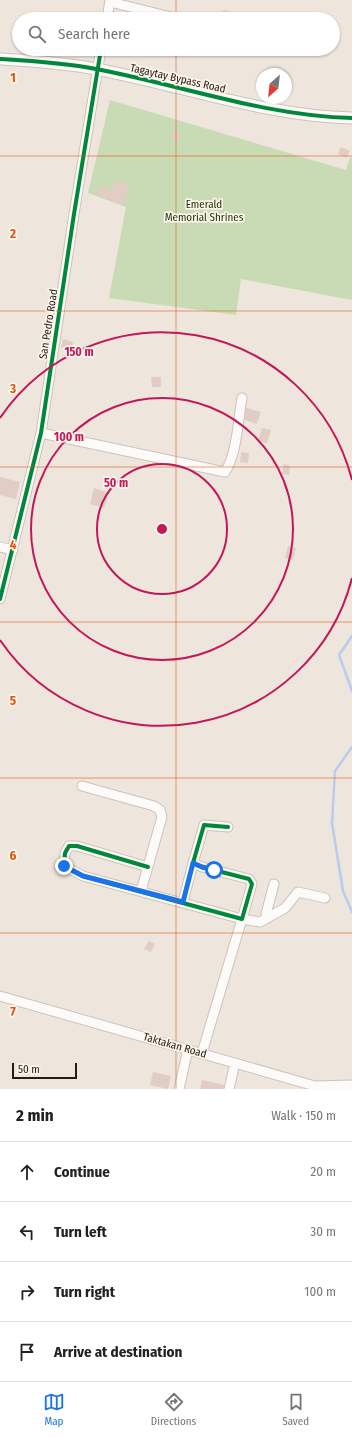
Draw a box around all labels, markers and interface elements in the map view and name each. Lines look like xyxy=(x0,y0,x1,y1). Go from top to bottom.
search box xyxy=(12,12,340,56)
icon: search xyxy=(26,23,48,45)
text: Search here xyxy=(58,25,130,43)
street label: Tagaytay Bypass Road xyxy=(129,61,227,96)
north arrow xyxy=(256,68,292,104)
text: 1 xyxy=(10,70,16,85)
park label: Emerald Memorial Shrines xyxy=(165,198,244,224)
text: 2 xyxy=(9,226,16,241)
street label: San Pedro Road xyxy=(37,288,60,360)
text: 150 m xyxy=(64,345,94,359)
text: 3 xyxy=(9,381,16,396)
text: 100 m xyxy=(54,430,84,444)
text: 50 m xyxy=(104,476,128,490)
centre of rings xyxy=(155,522,169,536)
text: 4 xyxy=(10,537,17,552)
text: 5 xyxy=(10,693,16,708)
text: 6 xyxy=(10,848,17,863)
route end xyxy=(55,857,73,875)
route start xyxy=(205,861,223,879)
text: 7 xyxy=(10,1004,16,1019)
street label: Taktakan Road xyxy=(142,1030,208,1061)
scale bar xyxy=(12,1061,77,1080)
text: 50 m xyxy=(18,1063,40,1076)
text: 2 min xyxy=(16,1105,54,1126)
text: Walk · 150 m xyxy=(271,1108,336,1123)
icon: ahead xyxy=(16,1161,38,1183)
text: Continue xyxy=(54,1163,110,1181)
text: 20 m xyxy=(310,1164,336,1179)
icon: left xyxy=(16,1221,38,1243)
text: Turn left xyxy=(54,1223,107,1241)
text: 30 m xyxy=(310,1224,336,1239)
icon: right xyxy=(16,1281,38,1303)
text: Turn right xyxy=(54,1283,115,1301)
text: 100 m xyxy=(304,1284,336,1299)
icon: arrive xyxy=(16,1341,38,1363)
text: Arrive at destination xyxy=(54,1343,182,1361)
tab: Map xyxy=(43,1391,65,1428)
tab: Directions xyxy=(151,1391,196,1428)
tab: Saved xyxy=(282,1391,309,1428)

